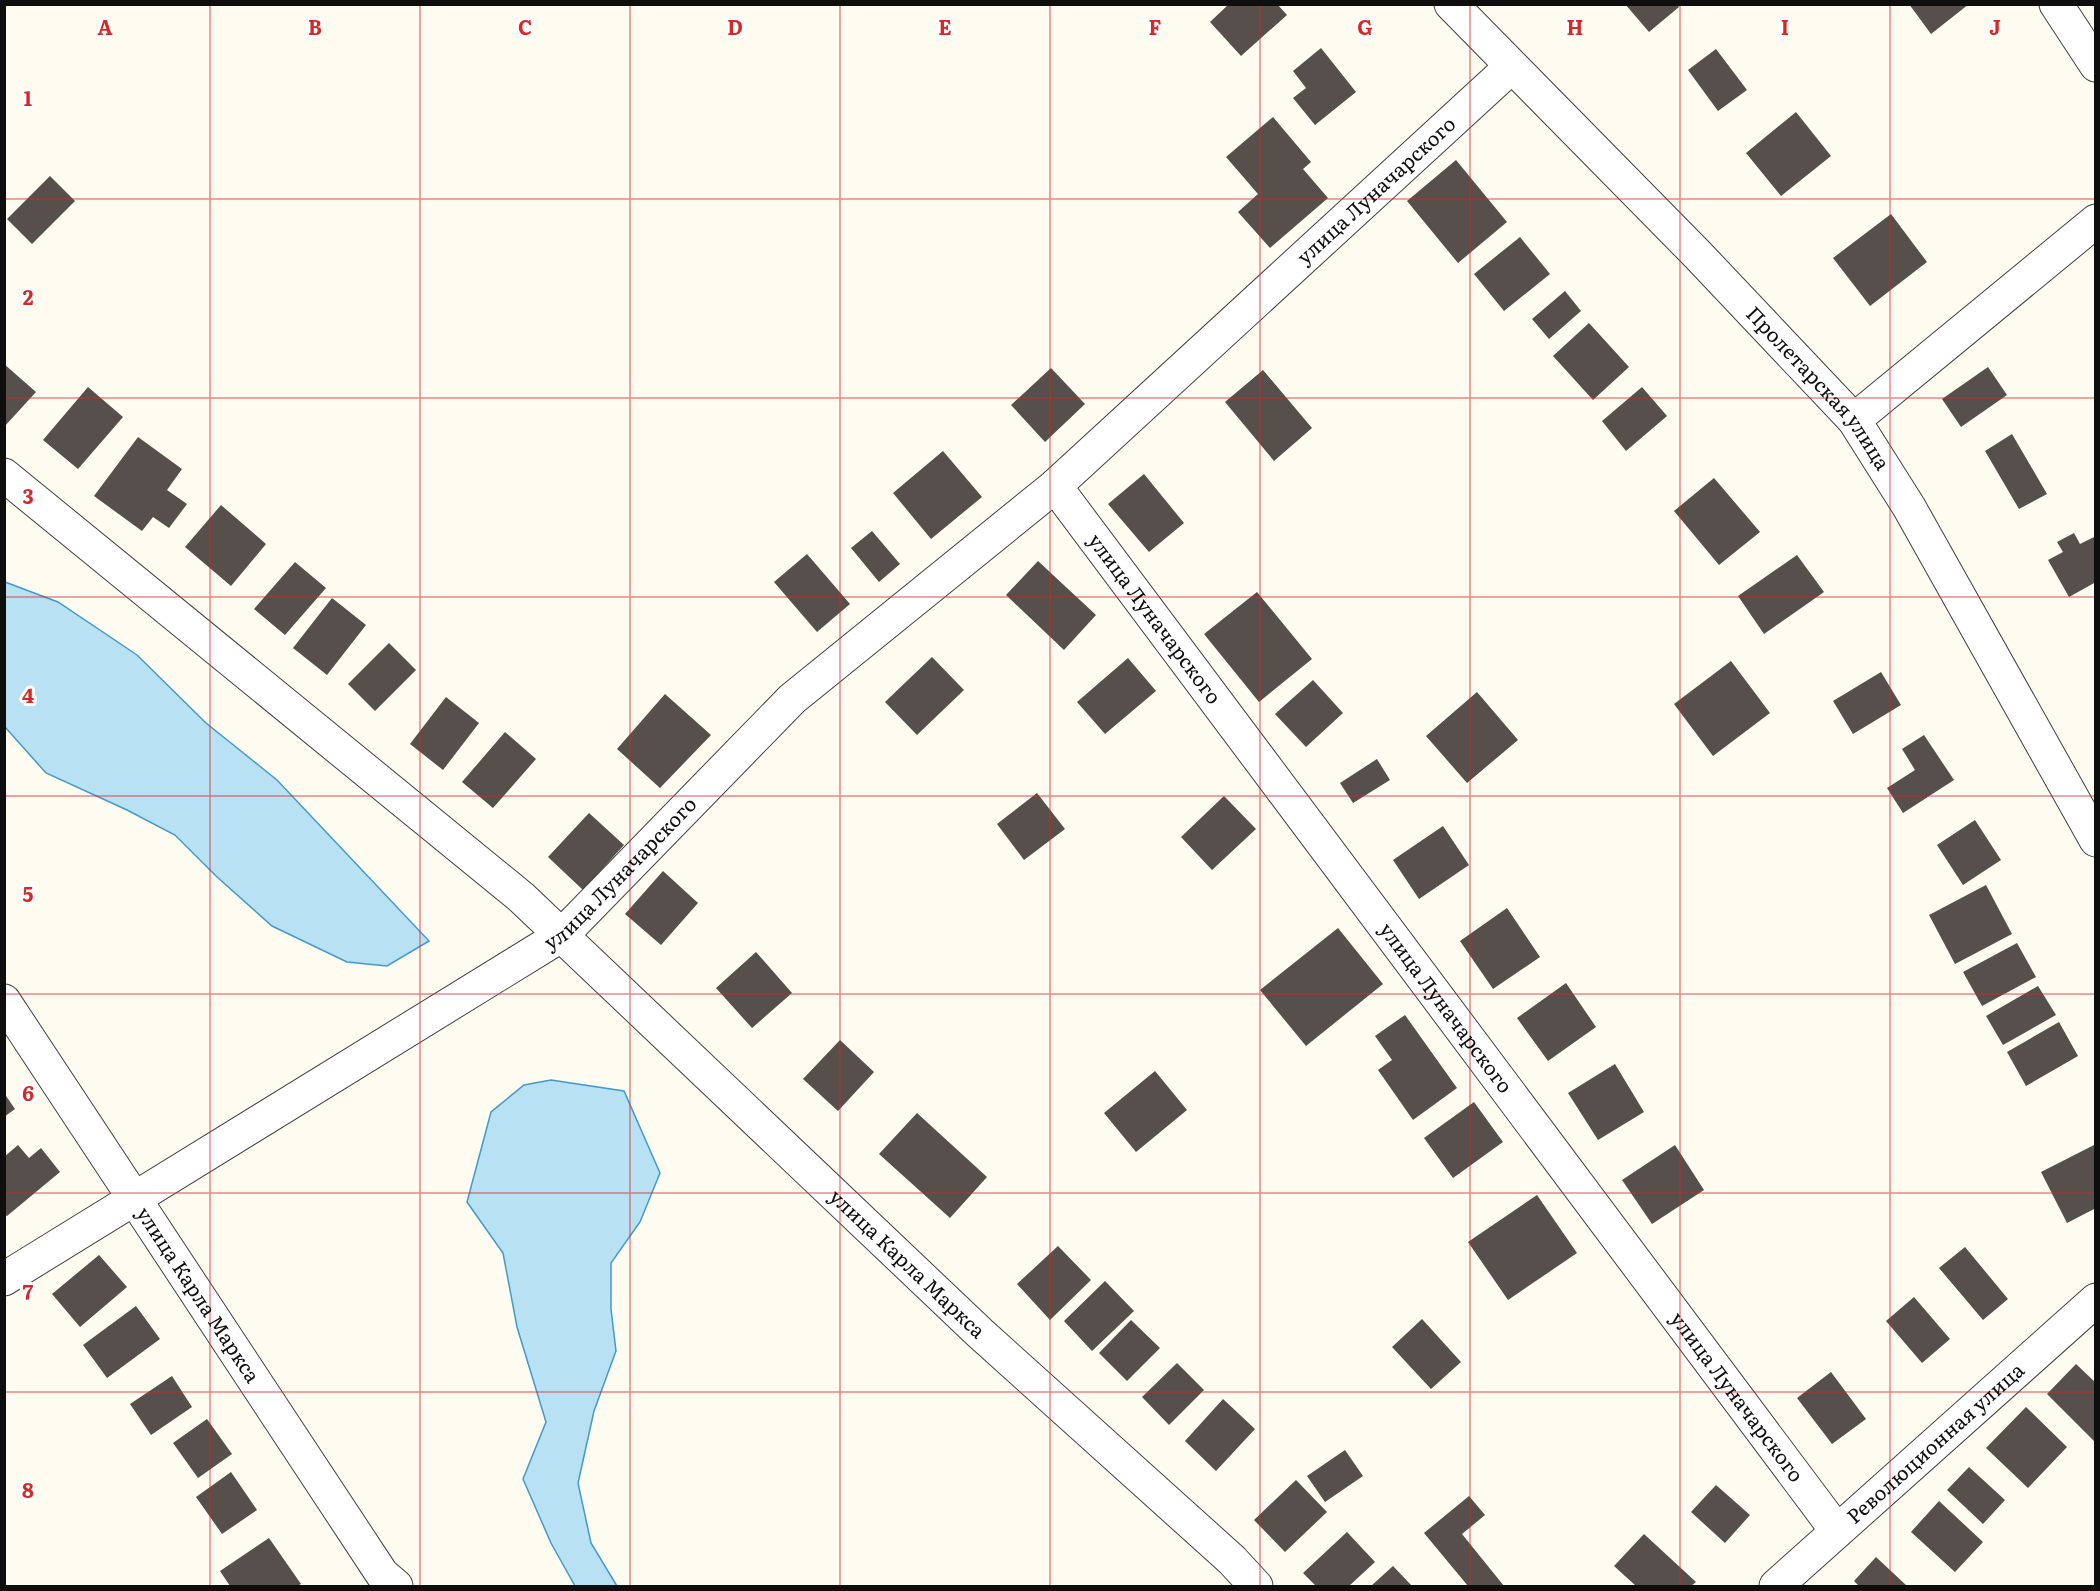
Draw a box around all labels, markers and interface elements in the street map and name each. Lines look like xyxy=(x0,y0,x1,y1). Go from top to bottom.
text: A xyxy=(97,11,113,41)
text: B xyxy=(308,11,322,41)
text: C xyxy=(518,11,532,41)
text: D xyxy=(727,11,743,41)
text: E xyxy=(938,11,952,41)
text: F xyxy=(1149,11,1162,41)
text: G xyxy=(1357,11,1373,41)
text: H xyxy=(1567,11,1583,41)
text: I xyxy=(1781,11,1789,41)
text: J xyxy=(1989,11,2001,41)
text: 1 xyxy=(24,82,32,112)
street label: улица Луначарского xyxy=(1289,108,1461,270)
text: 2 xyxy=(23,281,34,311)
street label: Пролетарская улица xyxy=(1740,298,1899,475)
text: 3 xyxy=(22,480,34,510)
street label: улица Луначарского xyxy=(1082,526,1230,709)
text: 4 xyxy=(22,679,34,709)
street label: улица Луначарского xyxy=(537,789,702,956)
text: 5 xyxy=(23,878,34,908)
street label: улица Луначарского xyxy=(1373,915,1521,1098)
text: 6 xyxy=(22,1077,34,1107)
street label: улица Карла Маркса xyxy=(824,1181,994,1344)
street label: улица Карла Маркса xyxy=(130,1200,269,1388)
text: 7 xyxy=(23,1276,34,1306)
street label: улица Луначарского xyxy=(1665,1304,1812,1488)
street label: Революционная улица xyxy=(1839,1354,2030,1529)
text: 8 xyxy=(22,1474,34,1504)

